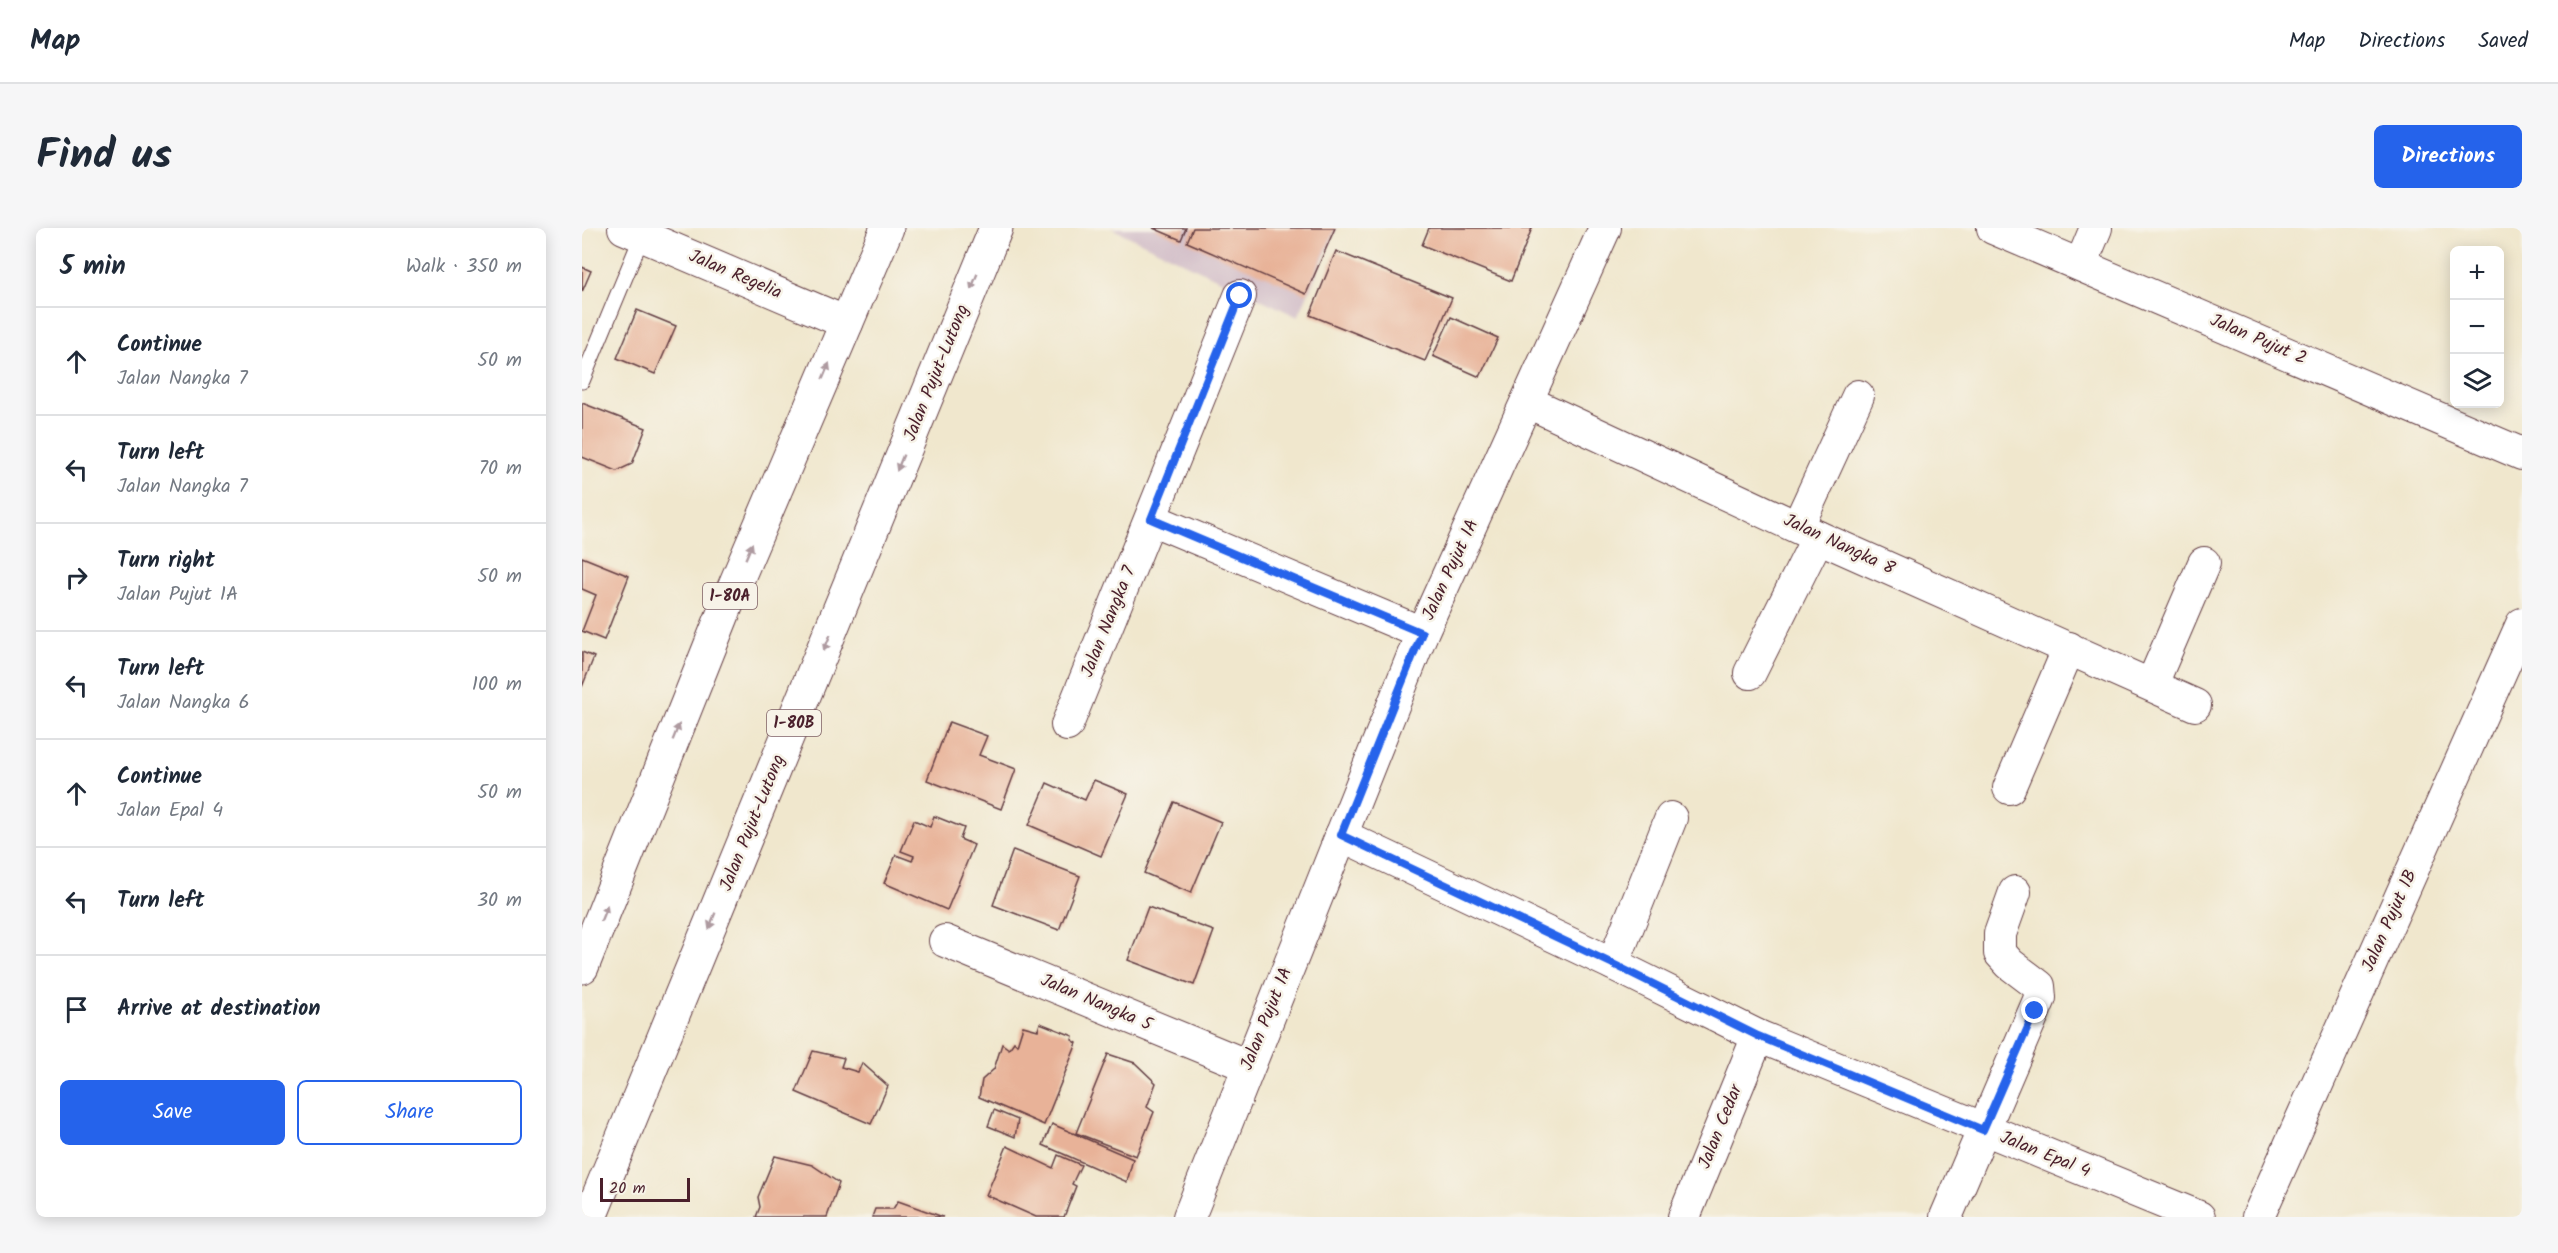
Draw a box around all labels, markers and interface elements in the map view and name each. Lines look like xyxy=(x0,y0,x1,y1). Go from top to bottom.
text: Map xyxy=(30,19,81,64)
text: Map xyxy=(2289,25,2325,58)
text: Directions xyxy=(2358,25,2445,58)
text: Saved xyxy=(2478,25,2528,58)
text: Find us xyxy=(36,123,172,190)
button: Directions xyxy=(2374,125,2522,188)
street label: Jalan Regelia xyxy=(684,242,786,308)
text: 5 min xyxy=(60,246,126,288)
map controls xyxy=(2450,246,2504,408)
button: + xyxy=(2450,246,2504,300)
text: Walk · 350 m xyxy=(406,251,522,283)
one-way arrow xyxy=(969,273,978,291)
route start xyxy=(1226,282,1252,308)
street label: Jalan Pujut-Lutong xyxy=(896,300,978,446)
button: − xyxy=(2450,300,2504,354)
street label: Jalan Pujut 2 xyxy=(2205,307,2311,373)
text: Continue xyxy=(117,328,202,363)
icon: ahead xyxy=(60,345,93,378)
text: 50 m xyxy=(477,345,522,377)
button: layers xyxy=(2450,354,2504,408)
one-way arrow xyxy=(821,362,831,380)
text: Jalan Nangka 7 xyxy=(117,363,248,395)
text: Turn left xyxy=(117,436,204,471)
icon: left xyxy=(60,453,93,486)
text: 70 m xyxy=(479,453,522,485)
one-way arrow xyxy=(895,454,904,472)
text: Jalan Nangka 7 xyxy=(117,471,248,503)
street label: Jalan Nangka 8 xyxy=(1778,506,1900,584)
street label: Jalan Pujut 1A xyxy=(1415,514,1487,626)
one-way arrow xyxy=(745,542,755,560)
text: Turn right xyxy=(117,544,215,579)
icon: right xyxy=(60,561,93,594)
text: 50 m xyxy=(477,561,522,593)
street label: Jalan Nangka 7 xyxy=(1074,561,1145,682)
text: Jalan Pujut 1A xyxy=(117,579,238,611)
road number: 1-80A xyxy=(703,583,757,609)
one-way arrow xyxy=(822,635,832,653)
text: Turn left xyxy=(117,652,204,687)
icon: left xyxy=(60,669,93,702)
text: 100 m xyxy=(472,669,522,701)
text: Jalan Nangka 6 xyxy=(117,687,250,719)
road number: 1-80B xyxy=(767,710,821,736)
one-way arrow xyxy=(671,722,681,740)
street label: Jalan Pujut-Lutong xyxy=(712,750,794,896)
text: Continue xyxy=(117,760,202,795)
icon: ahead xyxy=(60,777,93,810)
text: 50 m xyxy=(477,777,522,809)
text: Jalan Epal 4 xyxy=(117,795,223,827)
street label: Jalan Pujut 1B xyxy=(2354,865,2426,977)
text: Turn left xyxy=(117,884,204,919)
icon: left xyxy=(60,885,93,918)
text: 30 m xyxy=(477,885,522,917)
one-way arrow xyxy=(599,903,609,921)
one-way arrow xyxy=(707,912,717,930)
street label: Jalan Pujut 1A xyxy=(1233,963,1301,1075)
street label: Jalan Nangka 5 xyxy=(1036,966,1158,1040)
text: Arrive at destination xyxy=(117,992,320,1027)
icon: arrive xyxy=(60,993,93,1026)
route end xyxy=(2021,997,2047,1023)
street label: Jalan Cedar xyxy=(1691,1079,1751,1174)
button: Save xyxy=(60,1080,285,1145)
button: Share xyxy=(297,1080,522,1145)
street label: Jalan Epal 4 xyxy=(1995,1124,2095,1186)
scale bar xyxy=(600,1175,690,1202)
text: 20 m xyxy=(609,1176,645,1201)

